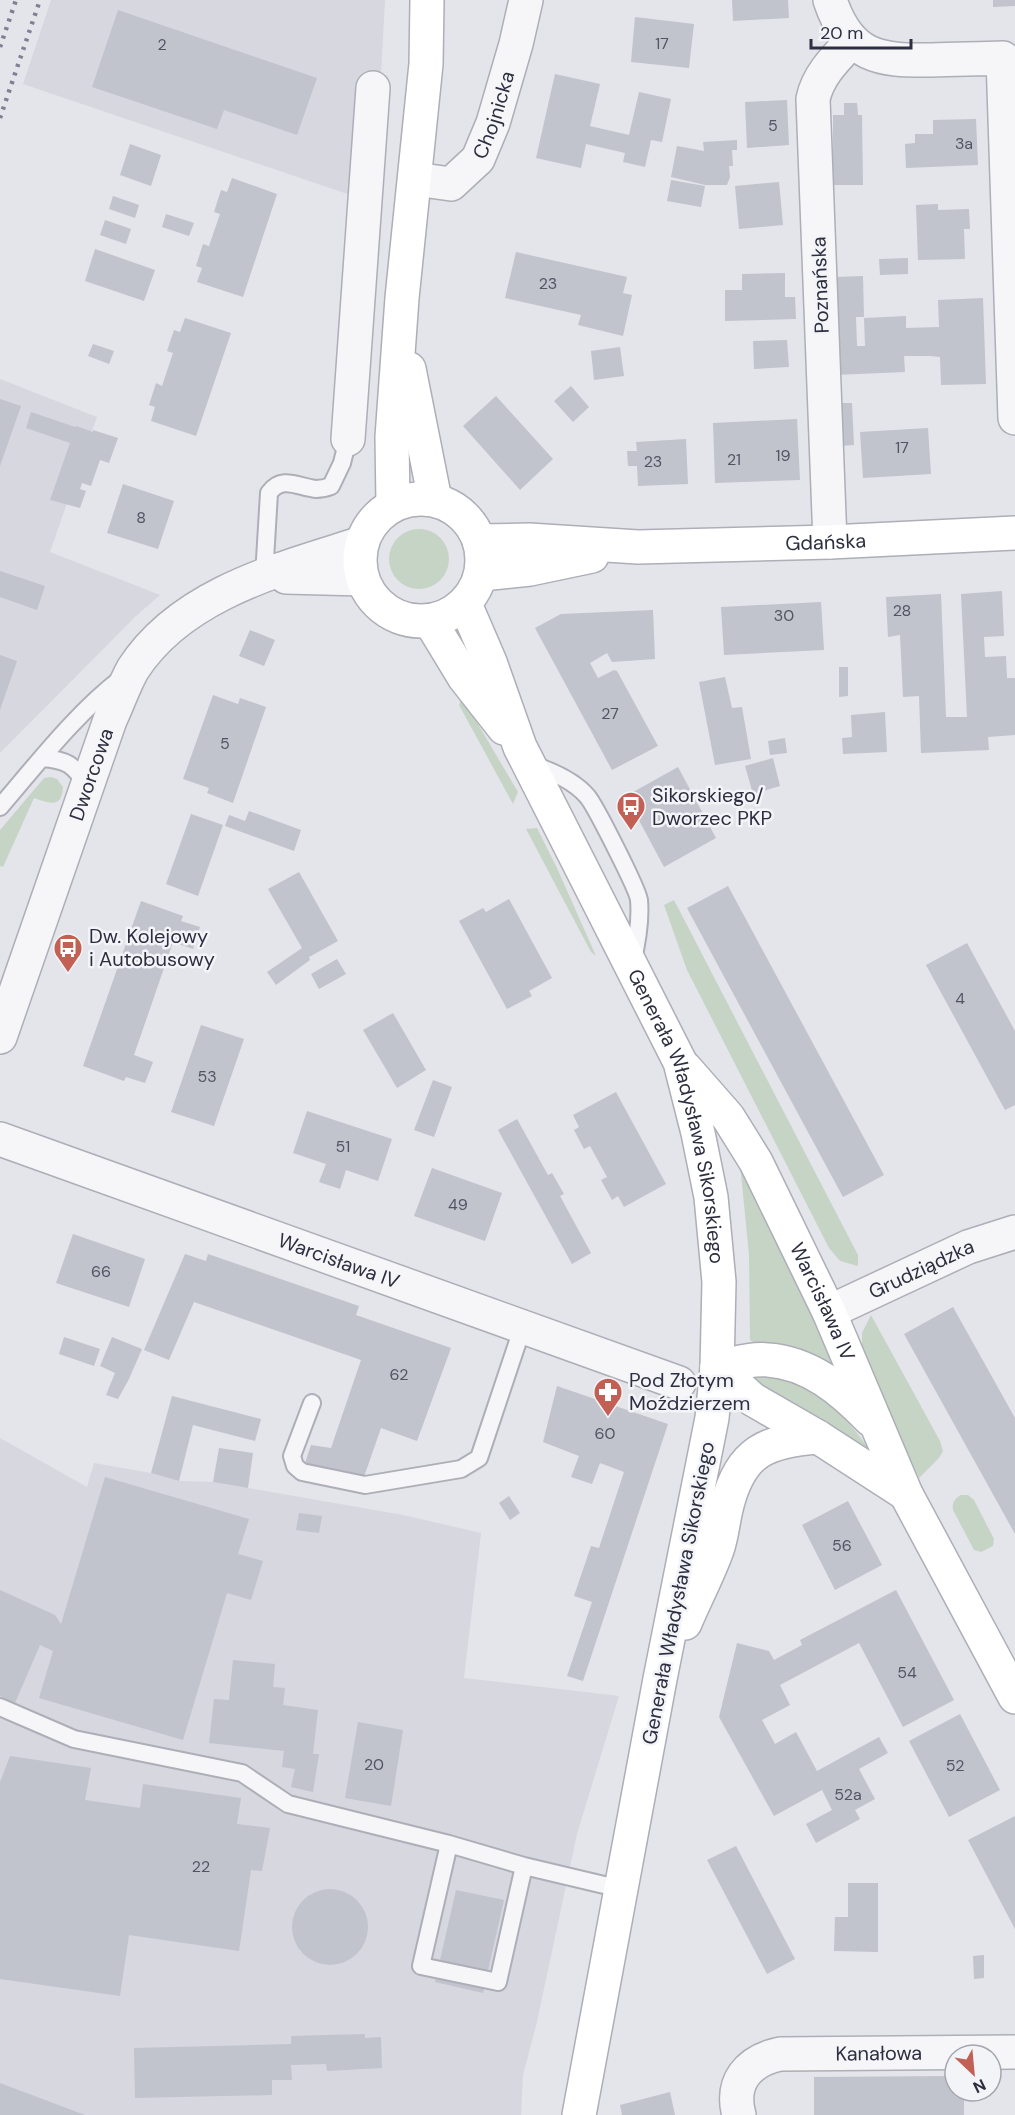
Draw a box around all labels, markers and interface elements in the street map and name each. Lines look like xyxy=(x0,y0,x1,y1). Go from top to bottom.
scale bar xyxy=(811,12,912,50)
text: 20 m xyxy=(820,21,863,45)
house number: 17 xyxy=(655,33,669,54)
house number: 2 xyxy=(157,34,167,55)
street label: Chojnicka xyxy=(466,68,520,163)
house number: 5 xyxy=(768,115,778,136)
house number: 3a xyxy=(955,133,973,154)
street label: Poznańska xyxy=(805,236,835,334)
house number: 23 xyxy=(539,273,557,294)
house number: 17 xyxy=(895,437,909,458)
house number: 19 xyxy=(775,445,791,466)
house number: 21 xyxy=(727,449,741,470)
house number: 23 xyxy=(644,451,662,472)
house number: 8 xyxy=(136,507,146,528)
street label: Gdańska xyxy=(785,527,867,556)
house number: 28 xyxy=(893,600,911,621)
house number: 30 xyxy=(774,605,794,626)
house number: 27 xyxy=(601,703,619,724)
street label: Dworcowa xyxy=(63,725,119,824)
house number: 5 xyxy=(220,733,230,754)
place label: Sikorskiego/ Dworzec PKP xyxy=(652,782,772,831)
bus stop icon: Sikorskiego/ Dworzec PKP xyxy=(615,790,647,832)
place label: Dw. Kolejowy i Autobusowy xyxy=(89,923,215,972)
bus stop icon: Dw. Kolejowy i Autobusowy xyxy=(52,932,84,974)
street label: Generała Władysława Sikorskiego xyxy=(622,965,730,1265)
house number: 4 xyxy=(955,988,965,1009)
house number: 53 xyxy=(197,1066,217,1087)
house number: 51 xyxy=(336,1136,350,1157)
house number: 49 xyxy=(448,1194,468,1215)
street label: Warcisława IV xyxy=(274,1227,403,1295)
street label: Grudziądzka xyxy=(864,1233,977,1305)
street label: Warcisława IV xyxy=(784,1238,861,1365)
house number: 66 xyxy=(91,1261,111,1282)
house number: 62 xyxy=(390,1364,408,1385)
place label: Pod Złotym Moździerzem xyxy=(629,1367,750,1416)
pharmacy icon: Pod Złotym Moździerzem xyxy=(592,1376,624,1418)
house number: 60 xyxy=(595,1423,616,1444)
street label: Generała Władysława Sikorskiego xyxy=(636,1439,720,1747)
house number: 56 xyxy=(832,1535,852,1556)
house number: 54 xyxy=(897,1662,917,1683)
house number: 20 xyxy=(364,1754,384,1775)
house number: 52 xyxy=(946,1755,964,1776)
house number: 52a xyxy=(834,1784,862,1805)
house number: 22 xyxy=(192,1856,210,1877)
street label: Kanałowa xyxy=(835,2040,922,2067)
north arrow xyxy=(943,2043,1003,2103)
text: N xyxy=(970,2074,989,2098)

